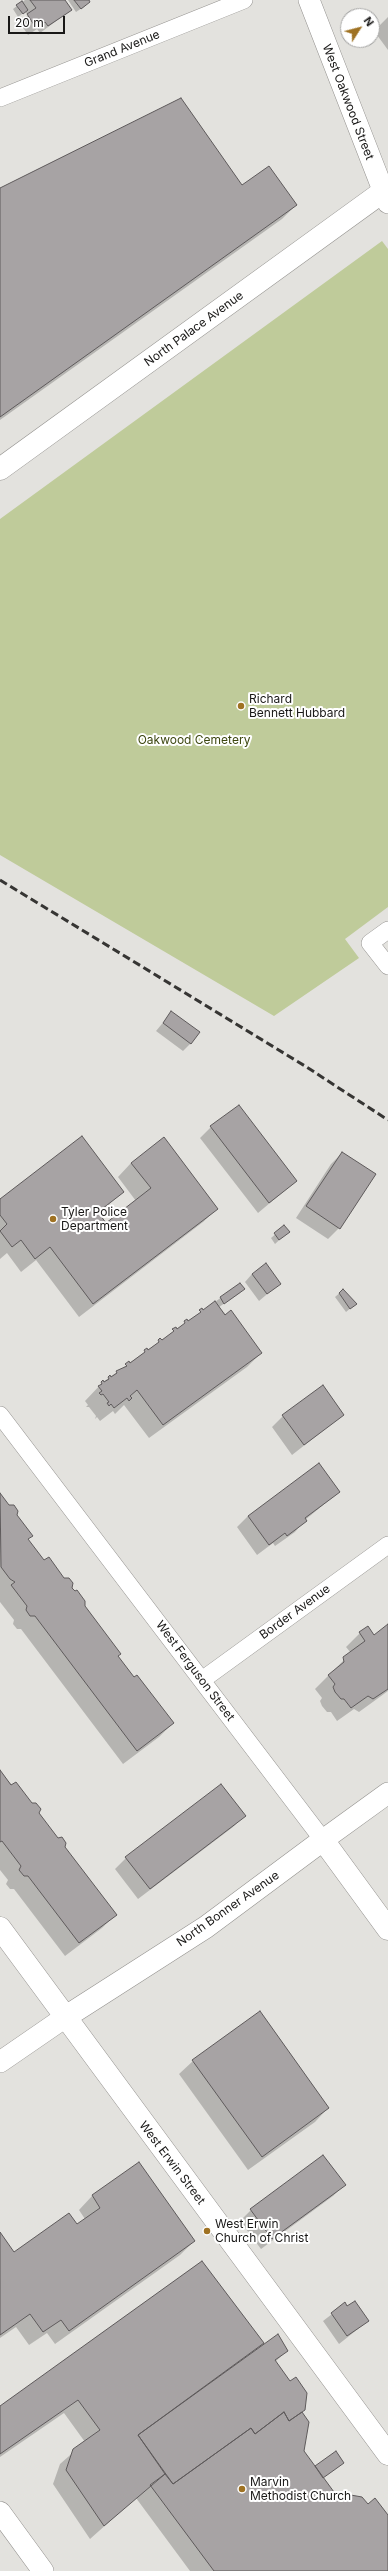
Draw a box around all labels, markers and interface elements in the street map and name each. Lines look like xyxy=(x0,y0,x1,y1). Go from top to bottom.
scale bar xyxy=(10,8,67,34)
north arrow xyxy=(340,8,380,48)
text: N xyxy=(361,14,377,29)
text: 20 m xyxy=(15,15,44,30)
street label: Grand Avenue xyxy=(82,27,162,71)
street label: West Oakwood Street xyxy=(319,42,377,162)
street label: North Palace Avenue xyxy=(142,288,246,370)
place label: Richard Bennett Hubbard xyxy=(249,692,345,720)
marker: Richard Bennett Hubbard xyxy=(236,701,246,711)
park label: Oakwood Cemetery xyxy=(138,733,250,747)
place label: Tyler Police Department xyxy=(61,1205,128,1233)
marker: Tyler Police Department xyxy=(48,1214,58,1224)
street label: Border Avenue xyxy=(257,1582,333,1642)
street label: West Ferguson Street xyxy=(153,1618,237,1724)
street label: North Bonner Avenue xyxy=(174,1868,282,1950)
street label: West Erwin Street xyxy=(136,2118,208,2208)
place label: West Erwin Church of Christ xyxy=(215,2217,308,2245)
marker: West Erwin Church of Christ xyxy=(202,2226,212,2236)
place label: Marvin Methodist Church xyxy=(250,2475,351,2503)
marker: Marvin Methodist Church xyxy=(237,2484,247,2494)

